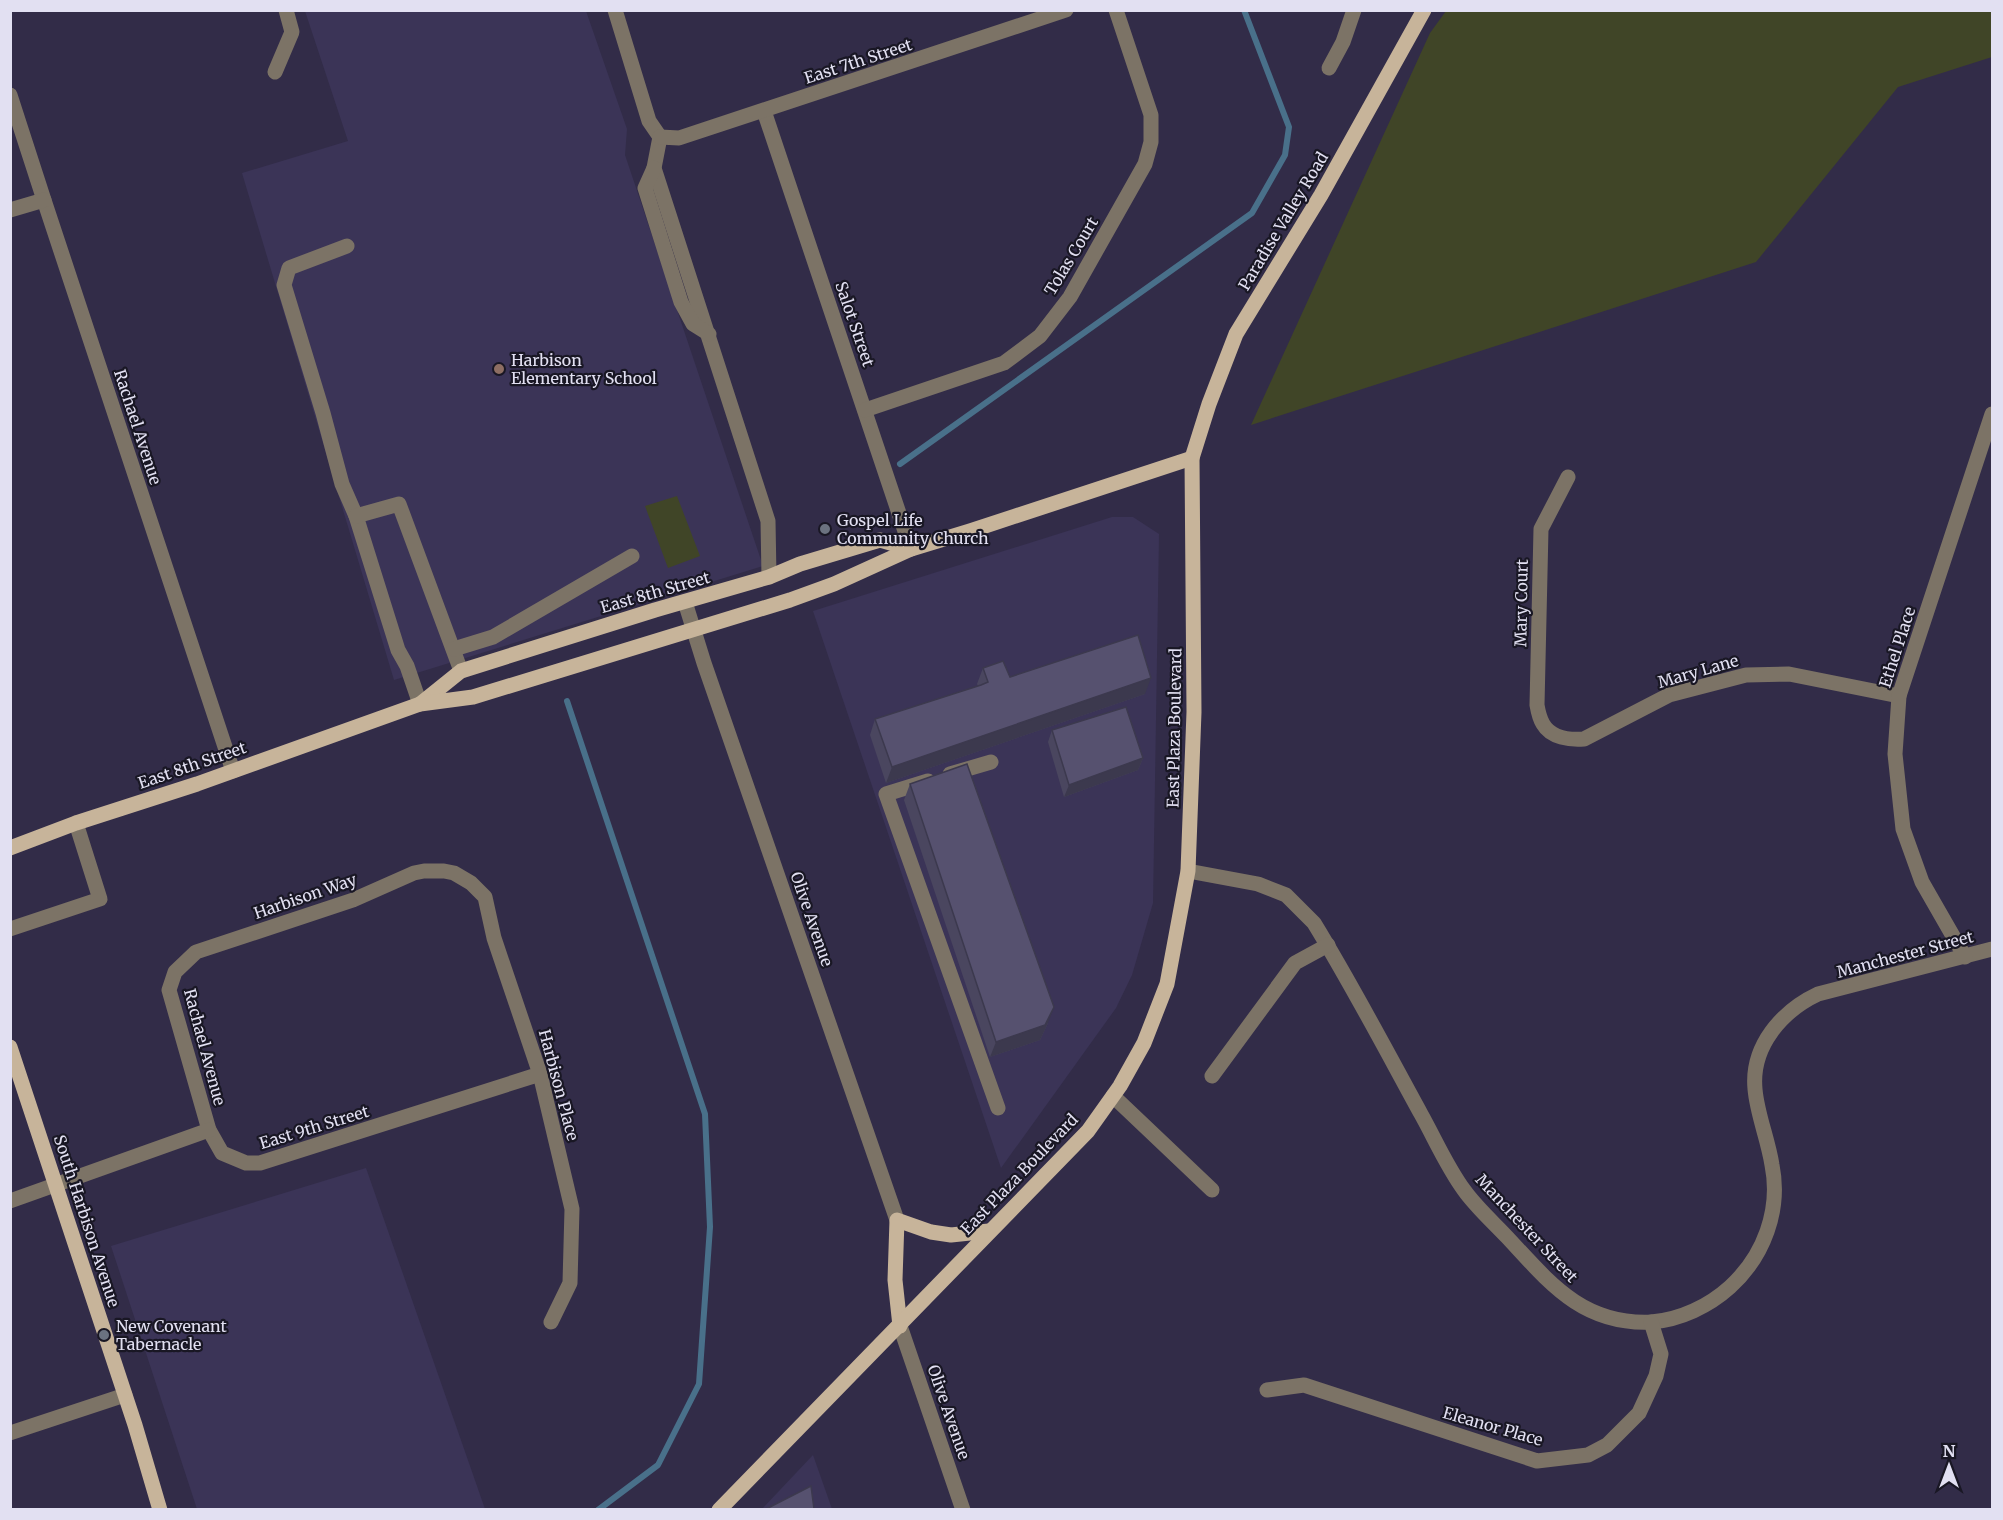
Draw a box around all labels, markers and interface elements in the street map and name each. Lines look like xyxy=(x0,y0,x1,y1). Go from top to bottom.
street label: East 7th Street xyxy=(801,34,915,88)
street label: Paradise Valley Road xyxy=(1234,148,1332,294)
street label: Tolas Court xyxy=(1040,212,1103,299)
street label: Salot Street xyxy=(831,279,879,370)
place label: Harbison Elementary School xyxy=(511,350,657,388)
marker: Harbison Elementary School xyxy=(492,362,506,376)
street label: Rachael Avenue xyxy=(110,367,166,487)
place label: Gospel Life Community Church xyxy=(837,510,989,548)
marker: Gospel Life Community Church xyxy=(818,522,832,536)
street label: Mary Court xyxy=(1510,558,1532,647)
street label: East 8th Street xyxy=(598,567,713,617)
street label: Ethel Place xyxy=(1875,604,1919,690)
street label: East Plaza Boulevard xyxy=(1163,647,1185,808)
street label: Mary Lane xyxy=(1655,650,1741,692)
street label: East 8th Street xyxy=(135,737,249,793)
street label: Harbison Way xyxy=(251,869,360,923)
street label: Olive Avenue xyxy=(787,869,837,969)
street label: Manchester Street xyxy=(1834,926,1976,982)
street label: Rachael Avenue xyxy=(180,986,230,1108)
street label: Harbison Place xyxy=(535,1027,583,1143)
street label: East 9th Street xyxy=(257,1101,372,1153)
street label: East Plaza Boulevard xyxy=(956,1109,1082,1239)
street label: South Harbison Avenue xyxy=(50,1132,124,1310)
street label: Manchester Street xyxy=(1472,1170,1583,1287)
place label: New Covenant Tabernacle xyxy=(116,1316,227,1354)
marker: New Covenant Tabernacle xyxy=(97,1328,111,1342)
street label: Olive Avenue xyxy=(924,1362,974,1462)
street label: Eleanor Place xyxy=(1441,1402,1545,1450)
north arrow xyxy=(1919,1436,1979,1496)
text: N xyxy=(1943,1441,1956,1461)

